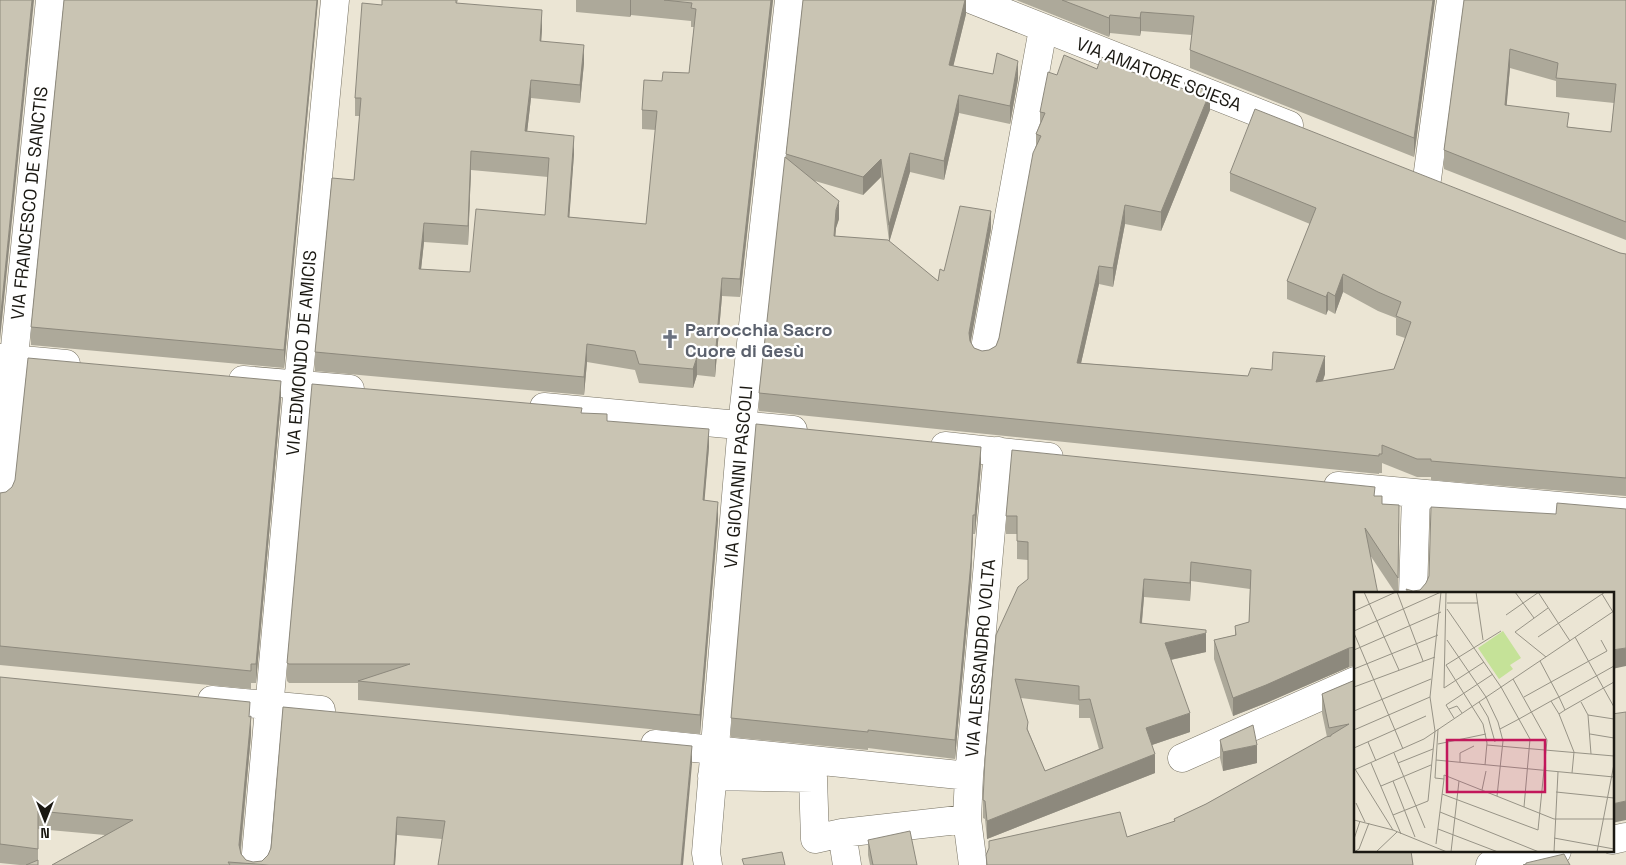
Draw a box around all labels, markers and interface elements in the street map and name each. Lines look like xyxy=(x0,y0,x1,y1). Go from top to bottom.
street label: VIA AMATORE SCIESA xyxy=(1073,32,1245,116)
street label: VIA FRANCESCO DE SANCTIS xyxy=(5,85,53,321)
street label: VIA EDMONDO DE AMICIS xyxy=(281,249,321,457)
place label: Parrocchia Sacro Cuore di Gesù xyxy=(685,318,833,362)
church icon: Parrocchia Sacro Cuore di Gesù xyxy=(659,328,681,350)
street label: VIA GIOVANNI PASCOLI xyxy=(719,384,757,570)
street label: VIA ALESSANDRO VOLTA xyxy=(960,558,1000,758)
inset map xyxy=(1354,592,1614,852)
north arrow xyxy=(20,795,70,845)
text: N xyxy=(40,824,50,842)

